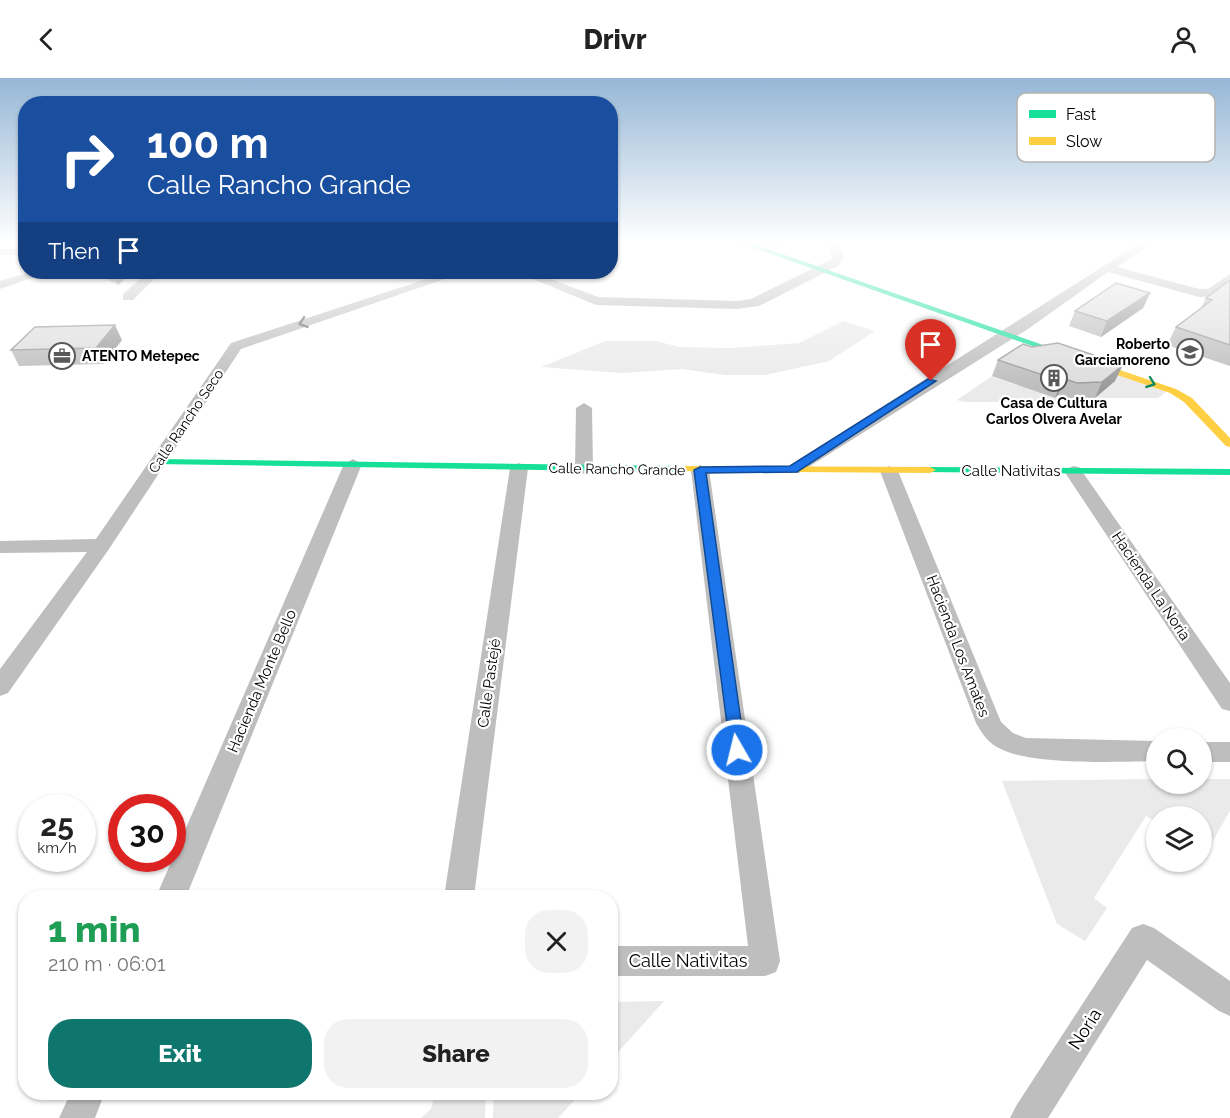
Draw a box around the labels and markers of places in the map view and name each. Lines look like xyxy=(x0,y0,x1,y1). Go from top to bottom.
pin xyxy=(905,319,956,381)
place label: Roberto Garciamoreno xyxy=(1075,336,1171,368)
school or university icon: Roberto Garciamoreno xyxy=(1175,337,1205,367)
office icon: ATENTO Metepec xyxy=(47,341,77,371)
place label: ATENTO Metepec xyxy=(82,348,200,364)
building icon: Casa de Cultura Carlos Olvera Avelar xyxy=(1039,363,1069,393)
place label: Casa de Cultura Carlos Olvera Avelar xyxy=(986,395,1122,427)

